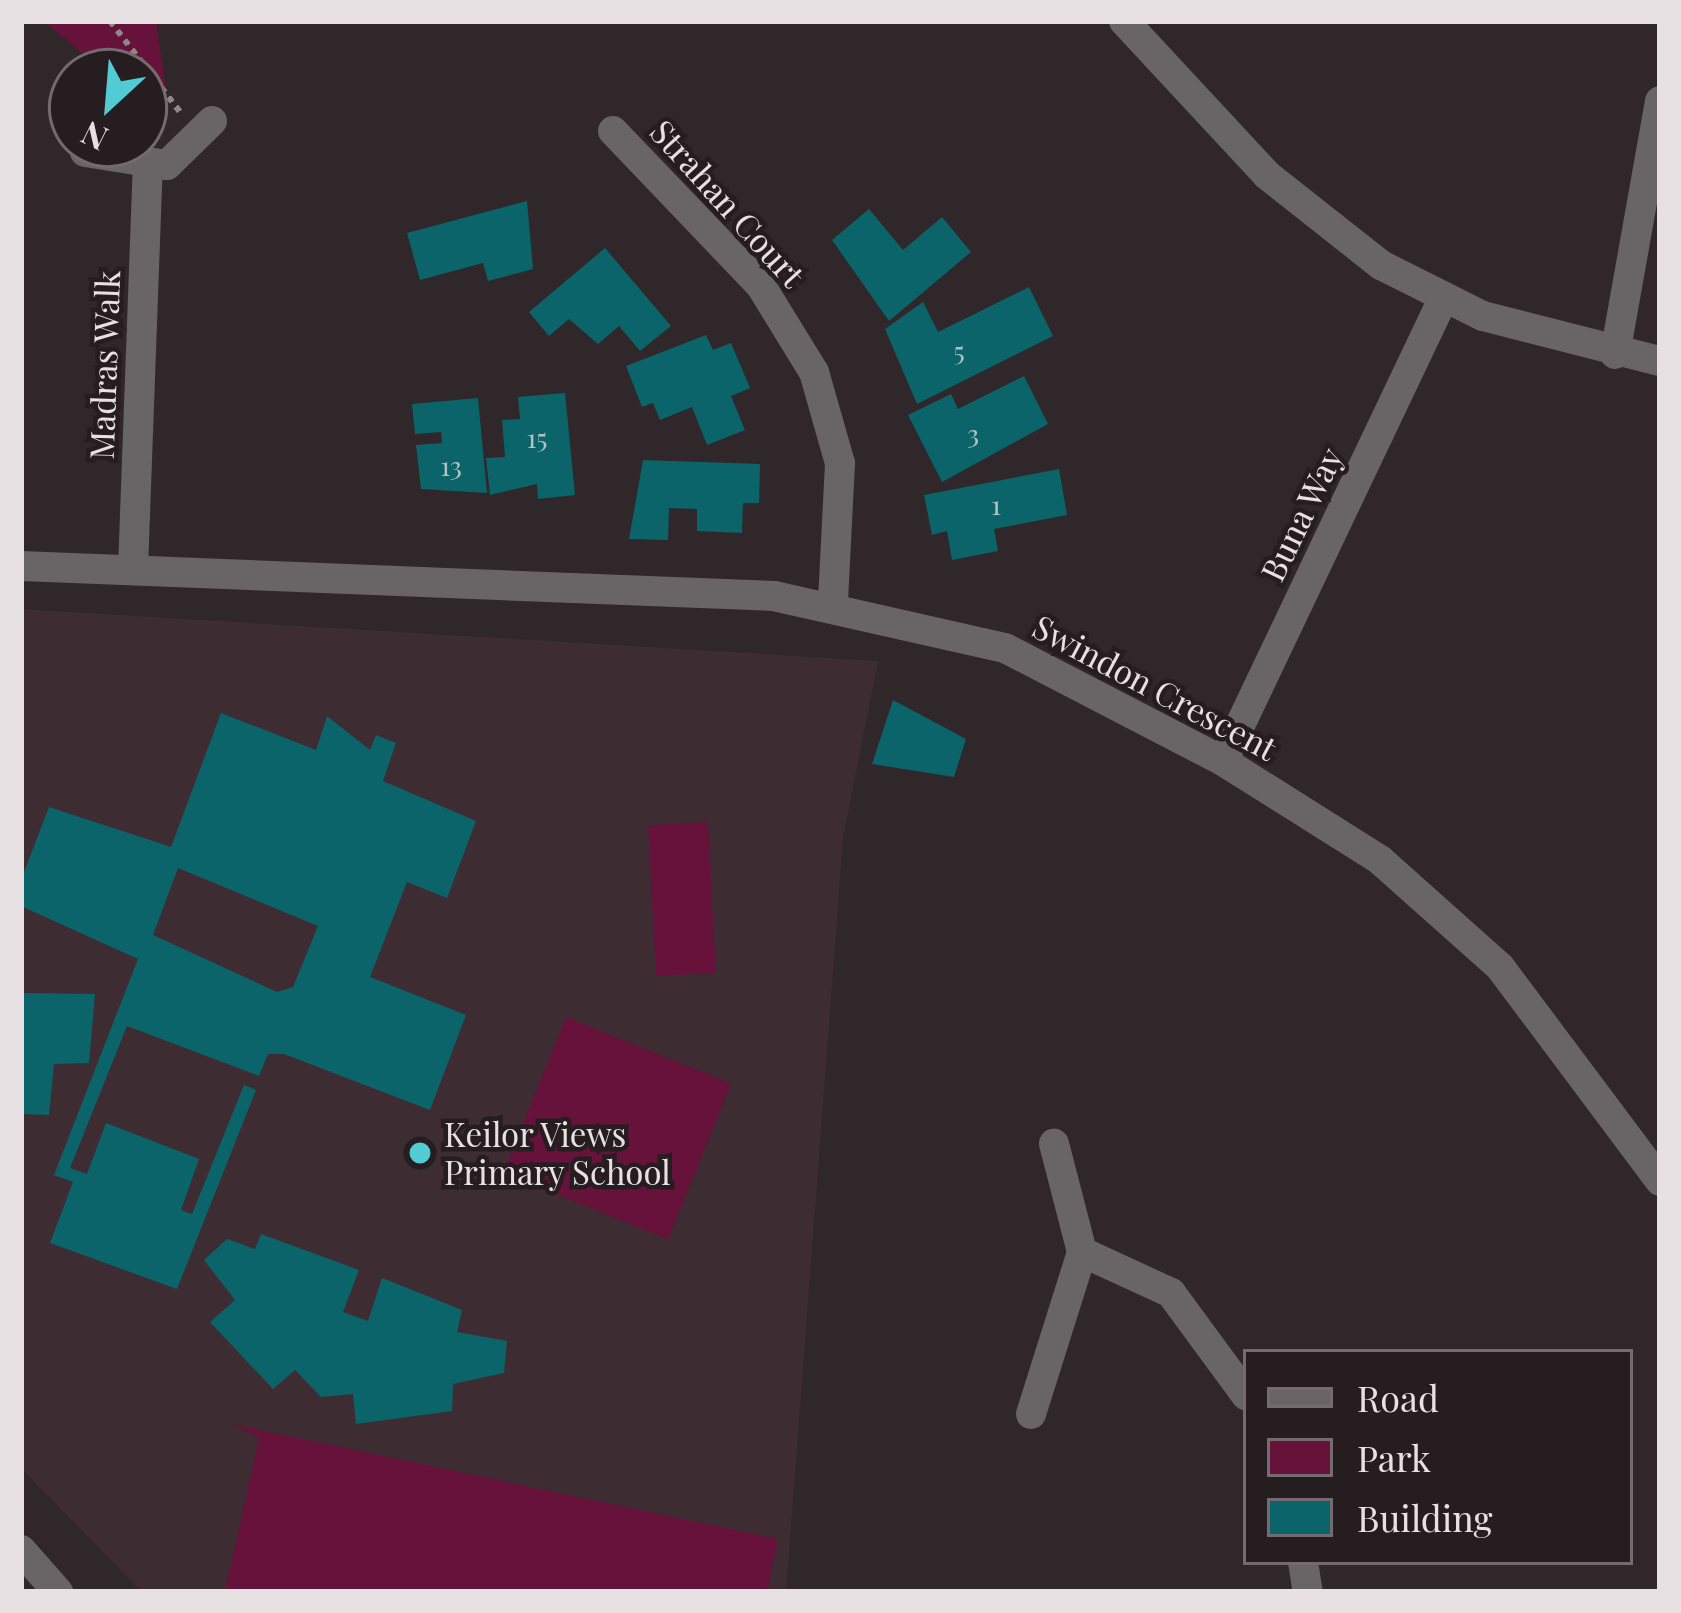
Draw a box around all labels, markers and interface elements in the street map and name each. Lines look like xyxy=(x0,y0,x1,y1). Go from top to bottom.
north arrow xyxy=(48,48,168,168)
street label: Strahan Court xyxy=(643,111,813,295)
text: N xyxy=(73,113,114,163)
street label: Madras Walk xyxy=(81,269,127,461)
house number: 5 xyxy=(953,335,965,367)
house number: 3 xyxy=(967,418,979,450)
house number: 15 xyxy=(527,422,547,454)
street label: Buna Way xyxy=(1251,440,1351,588)
house number: 13 xyxy=(440,450,462,482)
house number: 1 xyxy=(991,489,1001,521)
street label: Swindon Crescent xyxy=(1026,606,1284,768)
place label: Keilor Views Primary School xyxy=(444,1114,671,1192)
marker: Keilor Views Primary School xyxy=(407,1140,433,1166)
legend xyxy=(1243,1349,1633,1565)
text: Road xyxy=(1357,1373,1439,1421)
text: Park xyxy=(1357,1433,1431,1481)
text: Building xyxy=(1357,1493,1492,1541)

